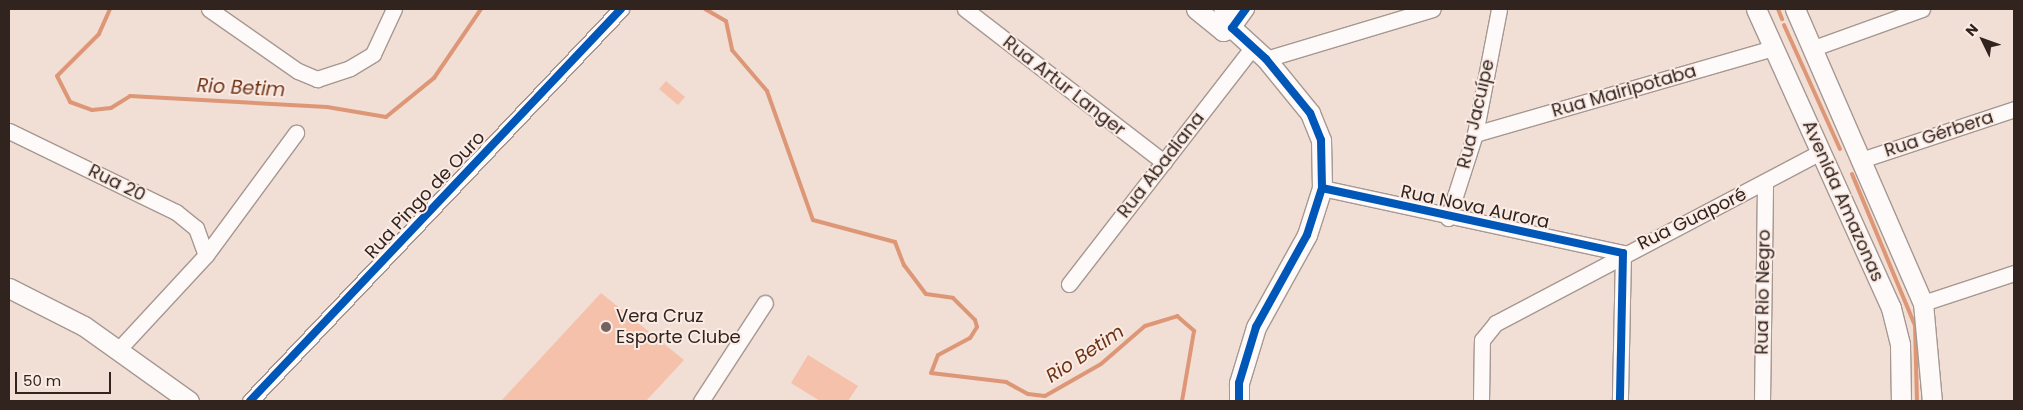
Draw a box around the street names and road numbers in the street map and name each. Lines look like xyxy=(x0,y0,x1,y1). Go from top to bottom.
street label: Rua Artur Langer xyxy=(998,32,1130,140)
street label: Rua Jacuípe xyxy=(1453,57,1499,171)
street label: Rua Mairipotaba xyxy=(1549,60,1699,122)
street label: Rua Gérbera xyxy=(1882,106,1996,162)
street label: Rua Abadiana xyxy=(1113,108,1209,222)
street label: Avenida Amazonas xyxy=(1798,117,1888,285)
street label: Rua Pingo de Ouro xyxy=(360,127,490,263)
street label: Rua 20 xyxy=(85,160,149,206)
street label: Rua Nova Aurora xyxy=(1399,181,1551,233)
street label: Rua Guaporé xyxy=(1634,183,1750,255)
street label: Rua Rio Negro xyxy=(1751,229,1775,355)

